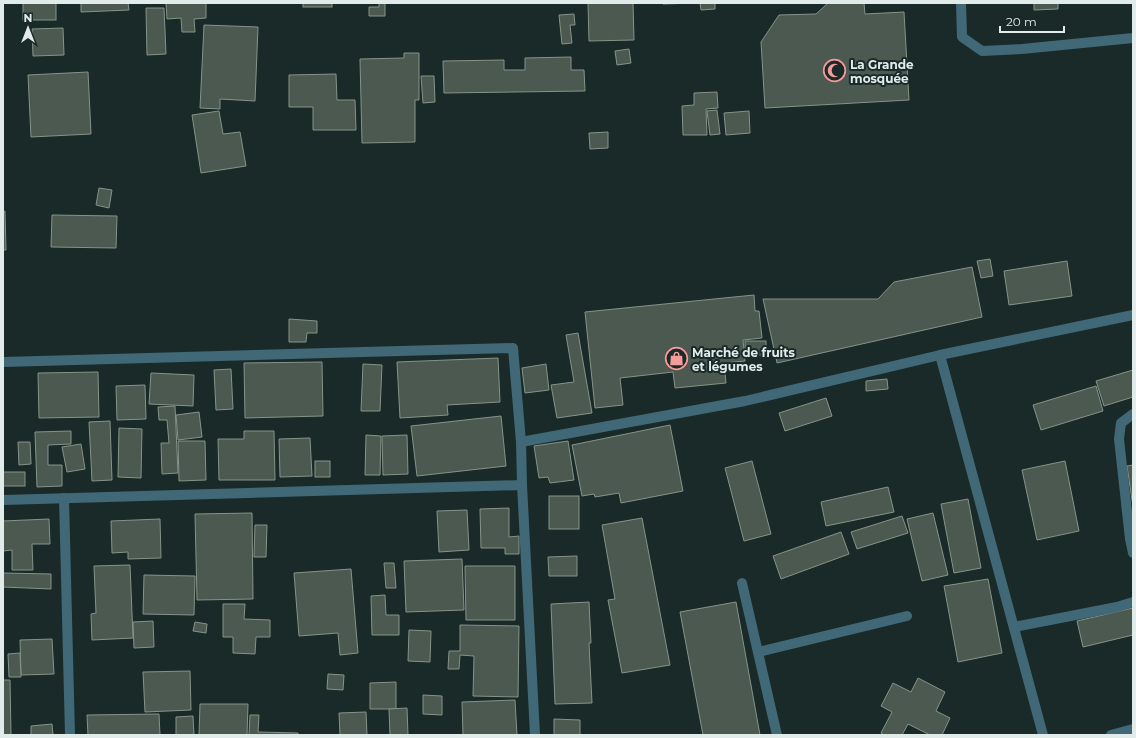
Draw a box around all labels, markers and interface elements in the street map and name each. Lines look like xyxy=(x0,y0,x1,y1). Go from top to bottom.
north arrow xyxy=(8,8,48,48)
scale bar xyxy=(1000,8,1064,34)
text: N xyxy=(24,11,32,25)
text: 20 m xyxy=(1006,14,1037,29)
place label: La Grande mosquée xyxy=(850,57,914,86)
mosque icon: La Grande mosquée xyxy=(822,58,848,84)
place label: Marché de fruits et légumes xyxy=(692,345,795,374)
shop icon: Marché de fruits et légumes xyxy=(663,346,689,372)

